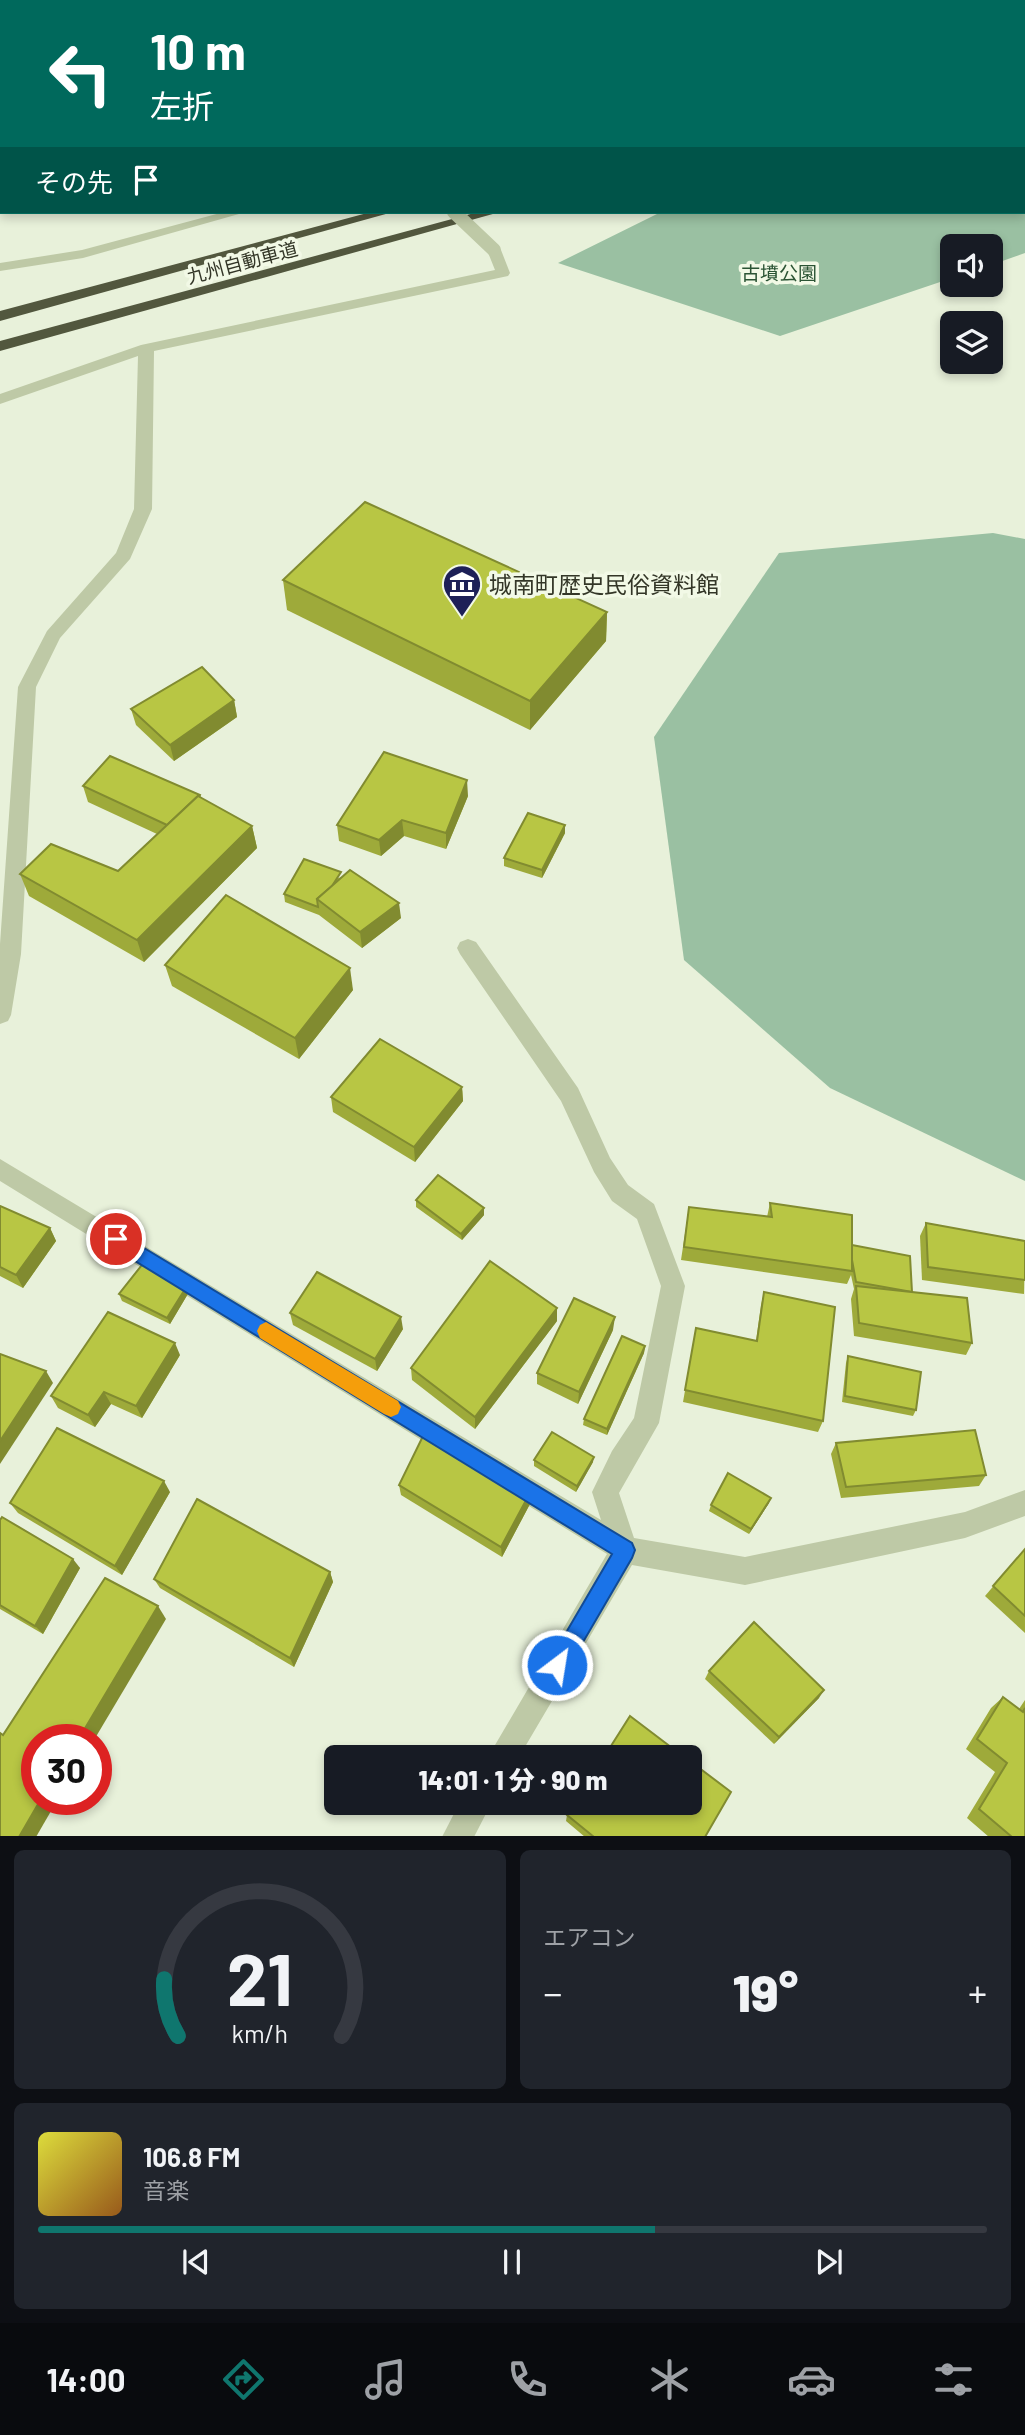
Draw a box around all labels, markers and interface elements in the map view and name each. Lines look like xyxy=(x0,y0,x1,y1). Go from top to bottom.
text: 10 m xyxy=(150,21,246,80)
icon: left xyxy=(35,28,126,119)
text: 左折 xyxy=(150,86,214,124)
icon: arrive xyxy=(127,161,165,199)
text: その先 xyxy=(35,166,113,197)
map controls xyxy=(940,234,1003,374)
button: sound xyxy=(940,234,1003,297)
street label: 九州自動車道 xyxy=(184,236,300,288)
park label: 古墳公園 xyxy=(741,261,817,284)
button: layers xyxy=(940,311,1003,374)
museum icon: 城南町歴史民俗資料館 xyxy=(441,563,483,618)
place label: 城南町歴史民俗資料館 xyxy=(489,570,719,598)
pin xyxy=(86,1209,146,1269)
icon: arrive xyxy=(97,1220,135,1258)
position arrow xyxy=(520,1628,594,1702)
speed limit sign: 30 xyxy=(21,1724,112,1815)
text: 14:01 · 1 分 · 90 m xyxy=(419,1764,607,1795)
text: エアコン xyxy=(544,1923,636,1951)
text: 21 xyxy=(227,1933,293,2021)
text: 19° xyxy=(732,1960,798,2022)
text: − xyxy=(544,1969,563,2015)
text: + xyxy=(968,1969,987,2015)
text: km/h xyxy=(231,2017,288,2047)
text: 106.8 FM xyxy=(143,2141,240,2172)
text: 音楽 xyxy=(143,2176,189,2204)
icon: previous xyxy=(177,2243,215,2281)
icon: pause xyxy=(493,2243,531,2281)
icon: next xyxy=(810,2243,848,2281)
icon: directions xyxy=(219,2355,268,2404)
icon: music xyxy=(361,2355,410,2404)
icon: phone xyxy=(503,2355,552,2404)
icon: climate xyxy=(645,2355,694,2404)
icon: car xyxy=(787,2355,836,2404)
icon: filters xyxy=(929,2355,978,2404)
text: 14:00 xyxy=(47,2360,125,2398)

